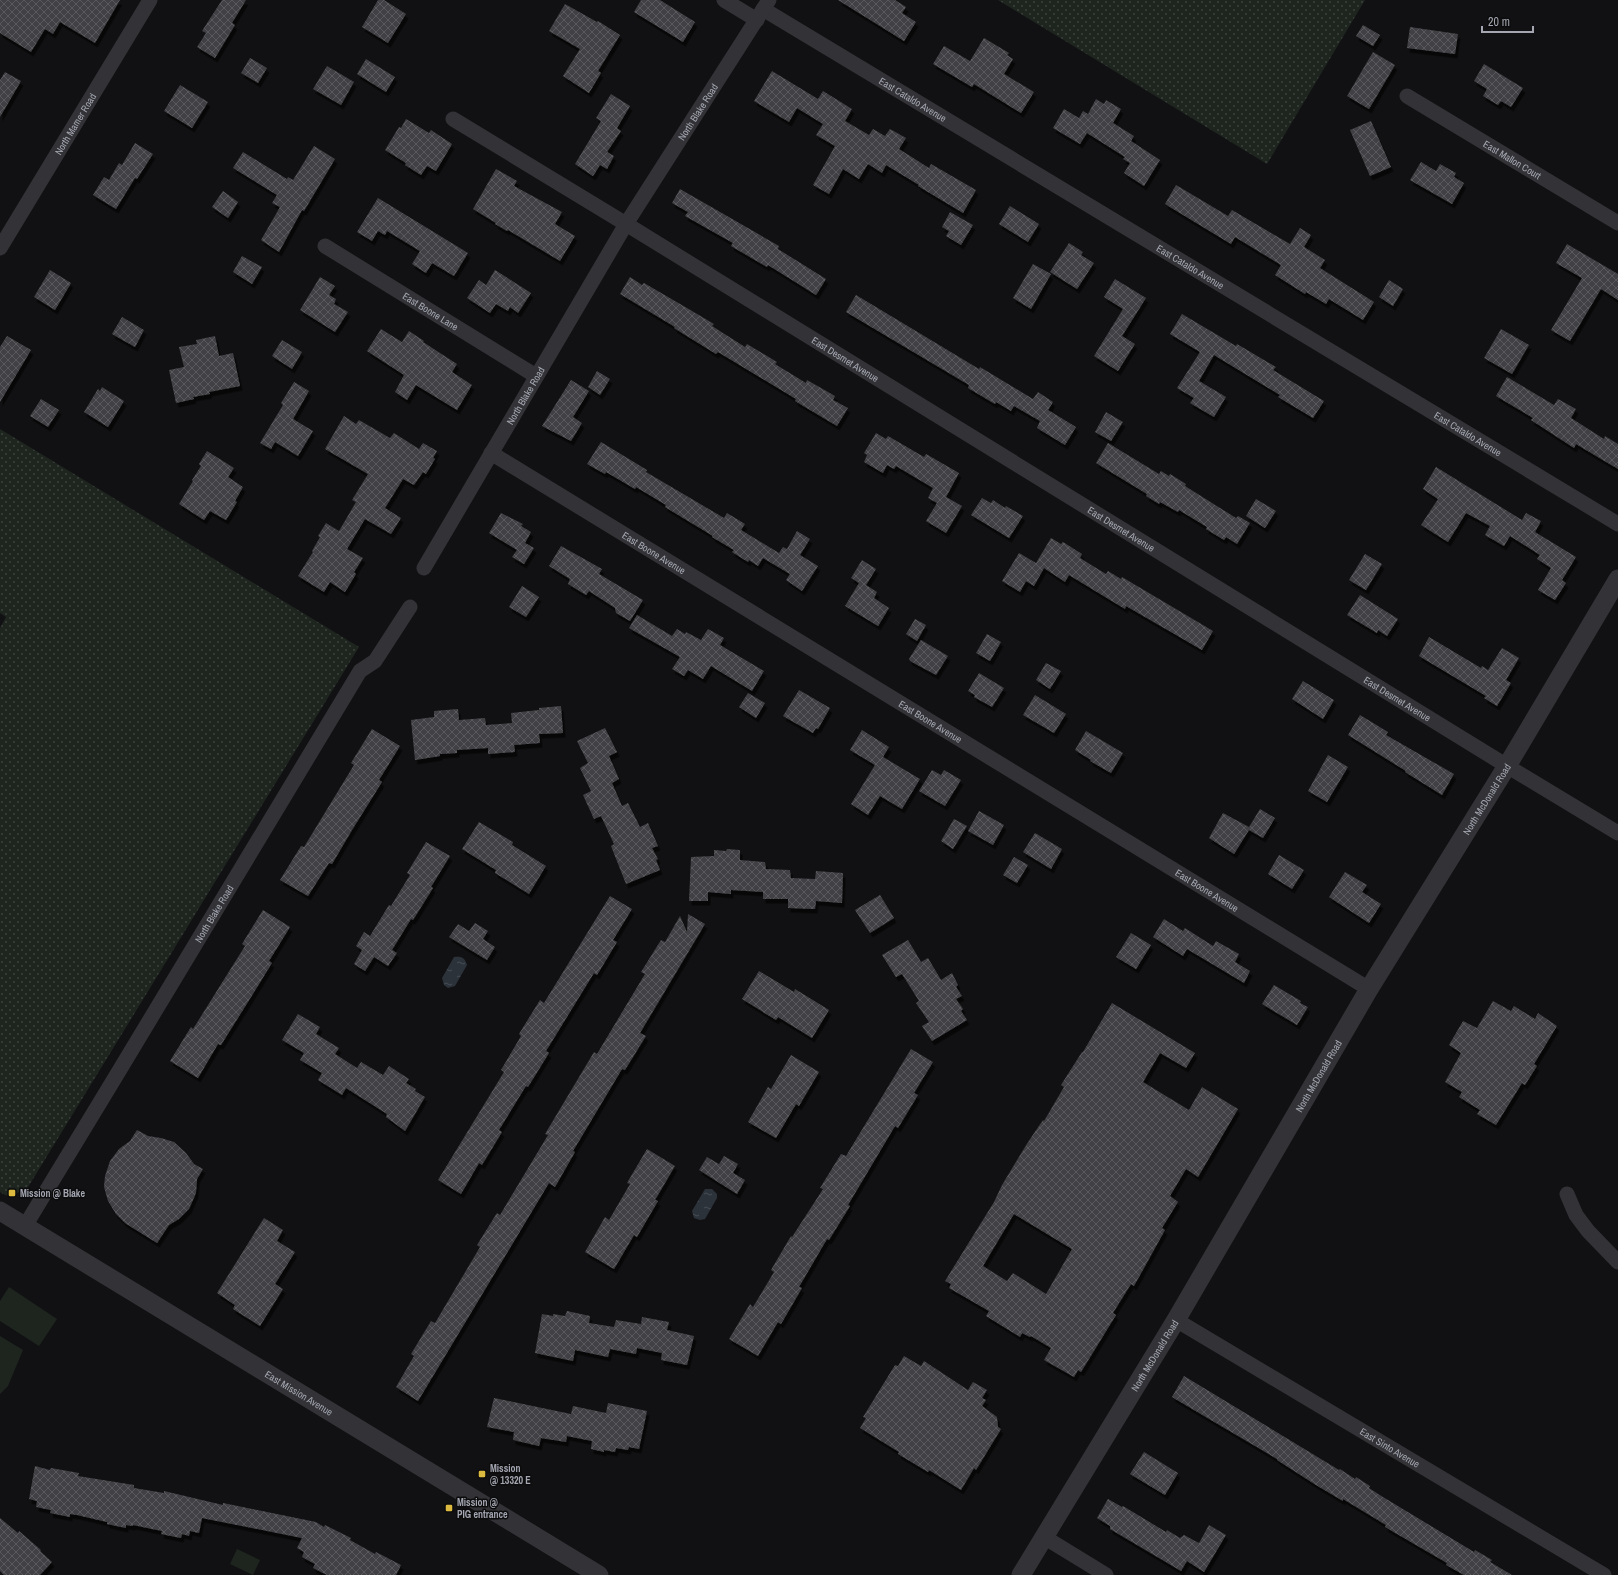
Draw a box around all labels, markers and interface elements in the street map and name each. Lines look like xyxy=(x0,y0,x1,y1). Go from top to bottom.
scale bar xyxy=(1482,8,1533,34)
text: 20 m xyxy=(1488,14,1510,30)
street label: East Cataldo Avenue xyxy=(877,74,949,125)
street label: North Blake Road xyxy=(675,81,721,143)
street label: North Mamer Road xyxy=(51,91,99,157)
street label: East Mallon Court xyxy=(1481,137,1544,182)
street label: East Cataldo Avenue xyxy=(1154,241,1227,292)
street label: East Boone Lane xyxy=(400,289,461,333)
street label: East Desmet Avenue xyxy=(809,333,882,385)
street label: North Blake Road xyxy=(503,364,547,427)
street label: East Cataldo Avenue xyxy=(1432,408,1505,459)
street label: East Desmet Avenue xyxy=(1085,503,1158,555)
street label: East Boone Avenue xyxy=(620,528,689,577)
street label: East Desmet Avenue xyxy=(1361,673,1434,724)
street label: East Boone Avenue xyxy=(896,697,965,746)
street label: North McDonald Road xyxy=(1460,761,1513,837)
street label: East Boone Avenue xyxy=(1173,866,1242,915)
street label: North Blake Road xyxy=(192,883,236,945)
street label: North McDonald Road xyxy=(1292,1038,1344,1114)
place label: Mission @ Blake xyxy=(20,1187,85,1200)
marker: Mission @ Blake xyxy=(7,1188,17,1198)
street label: North McDonald Road xyxy=(1128,1317,1181,1393)
street label: East Mission Avenue xyxy=(263,1367,336,1419)
street label: East Sinto Avenue xyxy=(1358,1425,1423,1471)
place label: Mission @ 13320 E xyxy=(490,1462,531,1487)
marker: Mission @ 13320 E xyxy=(477,1469,487,1479)
place label: Mission @ PIG entrance xyxy=(457,1496,508,1521)
marker: Mission @ PIG entrance xyxy=(444,1503,454,1513)

